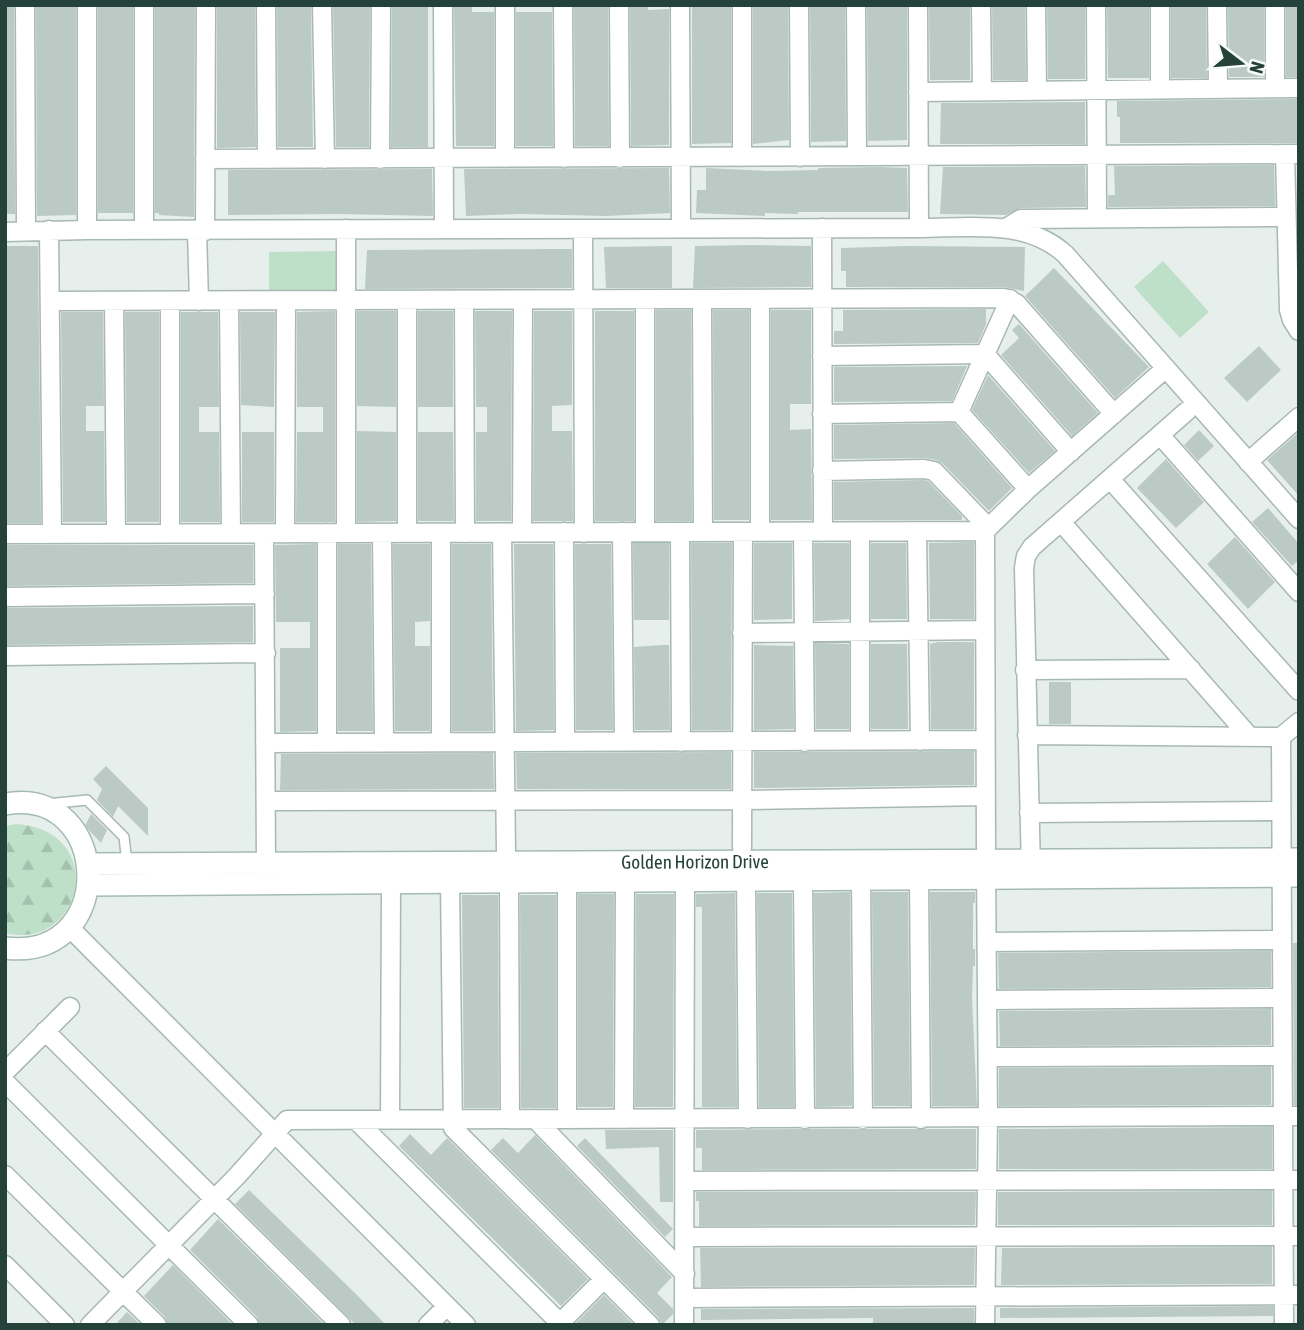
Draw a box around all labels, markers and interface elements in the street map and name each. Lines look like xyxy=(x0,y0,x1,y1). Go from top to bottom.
north arrow xyxy=(1206,28,1276,98)
text: N xyxy=(1245,59,1269,76)
street label: Golden Horizon Drive xyxy=(621,850,769,873)

